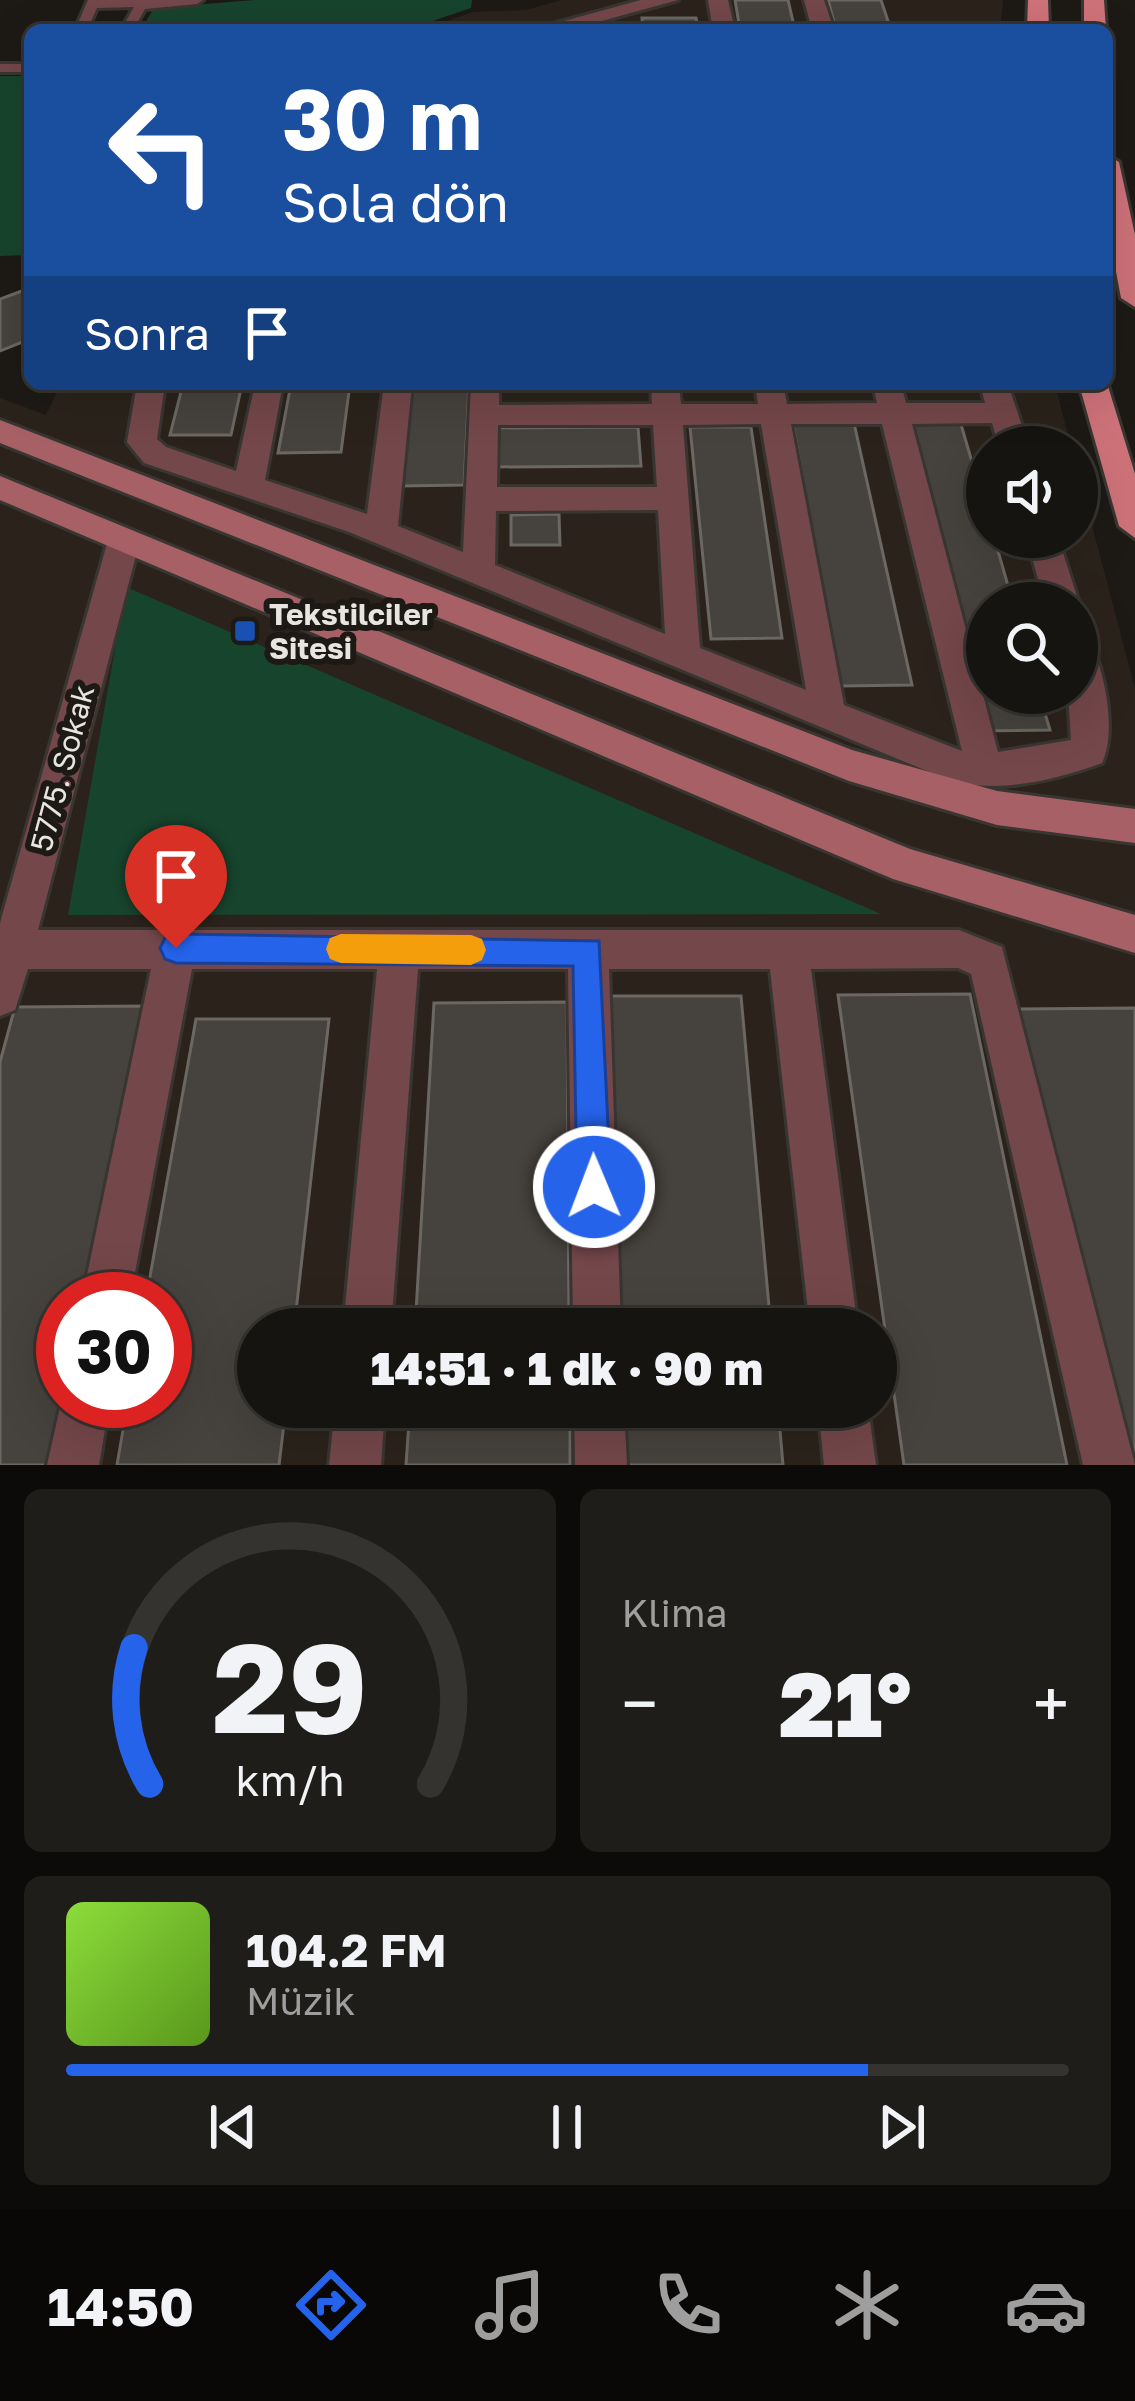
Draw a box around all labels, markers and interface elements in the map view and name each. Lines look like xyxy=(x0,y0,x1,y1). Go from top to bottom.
text: 30 m xyxy=(282,68,482,168)
icon: left xyxy=(84,72,240,228)
text: Sola dön xyxy=(282,169,509,234)
icon: arrive xyxy=(234,300,300,366)
text: Sonra xyxy=(84,306,210,360)
map controls xyxy=(966,426,1098,714)
button: sound xyxy=(966,426,1098,558)
button: search xyxy=(966,582,1098,714)
place label: Tekstilciler Sitesi xyxy=(269,596,433,666)
marker: Tekstilciler Sitesi xyxy=(232,618,258,644)
street label: 5775. Sokak xyxy=(23,681,102,855)
pin xyxy=(125,825,227,948)
icon: arrive xyxy=(143,843,209,909)
position arrow xyxy=(531,1124,657,1250)
speed limit sign: 30 xyxy=(36,1272,192,1428)
text: 14:51 · 1 dk · 90 m xyxy=(371,1341,763,1395)
text: Klima xyxy=(622,1589,728,1636)
text: 29 xyxy=(212,1611,367,1760)
text: 21° xyxy=(779,1649,912,1757)
text: − xyxy=(622,1663,658,1743)
text: + xyxy=(1033,1663,1069,1743)
text: km/h xyxy=(235,1753,344,1804)
text: 104.2 FM xyxy=(246,1923,446,1977)
text: Müzik xyxy=(246,1977,356,2024)
icon: previous xyxy=(200,2094,266,2160)
icon: pause xyxy=(534,2094,600,2160)
icon: next xyxy=(869,2094,935,2160)
icon: directions xyxy=(289,2263,373,2347)
icon: music xyxy=(468,2263,552,2347)
icon: phone xyxy=(646,2263,730,2347)
icon: climate xyxy=(825,2263,909,2347)
icon: car xyxy=(1004,2263,1088,2347)
text: 14:50 xyxy=(47,2273,194,2338)

